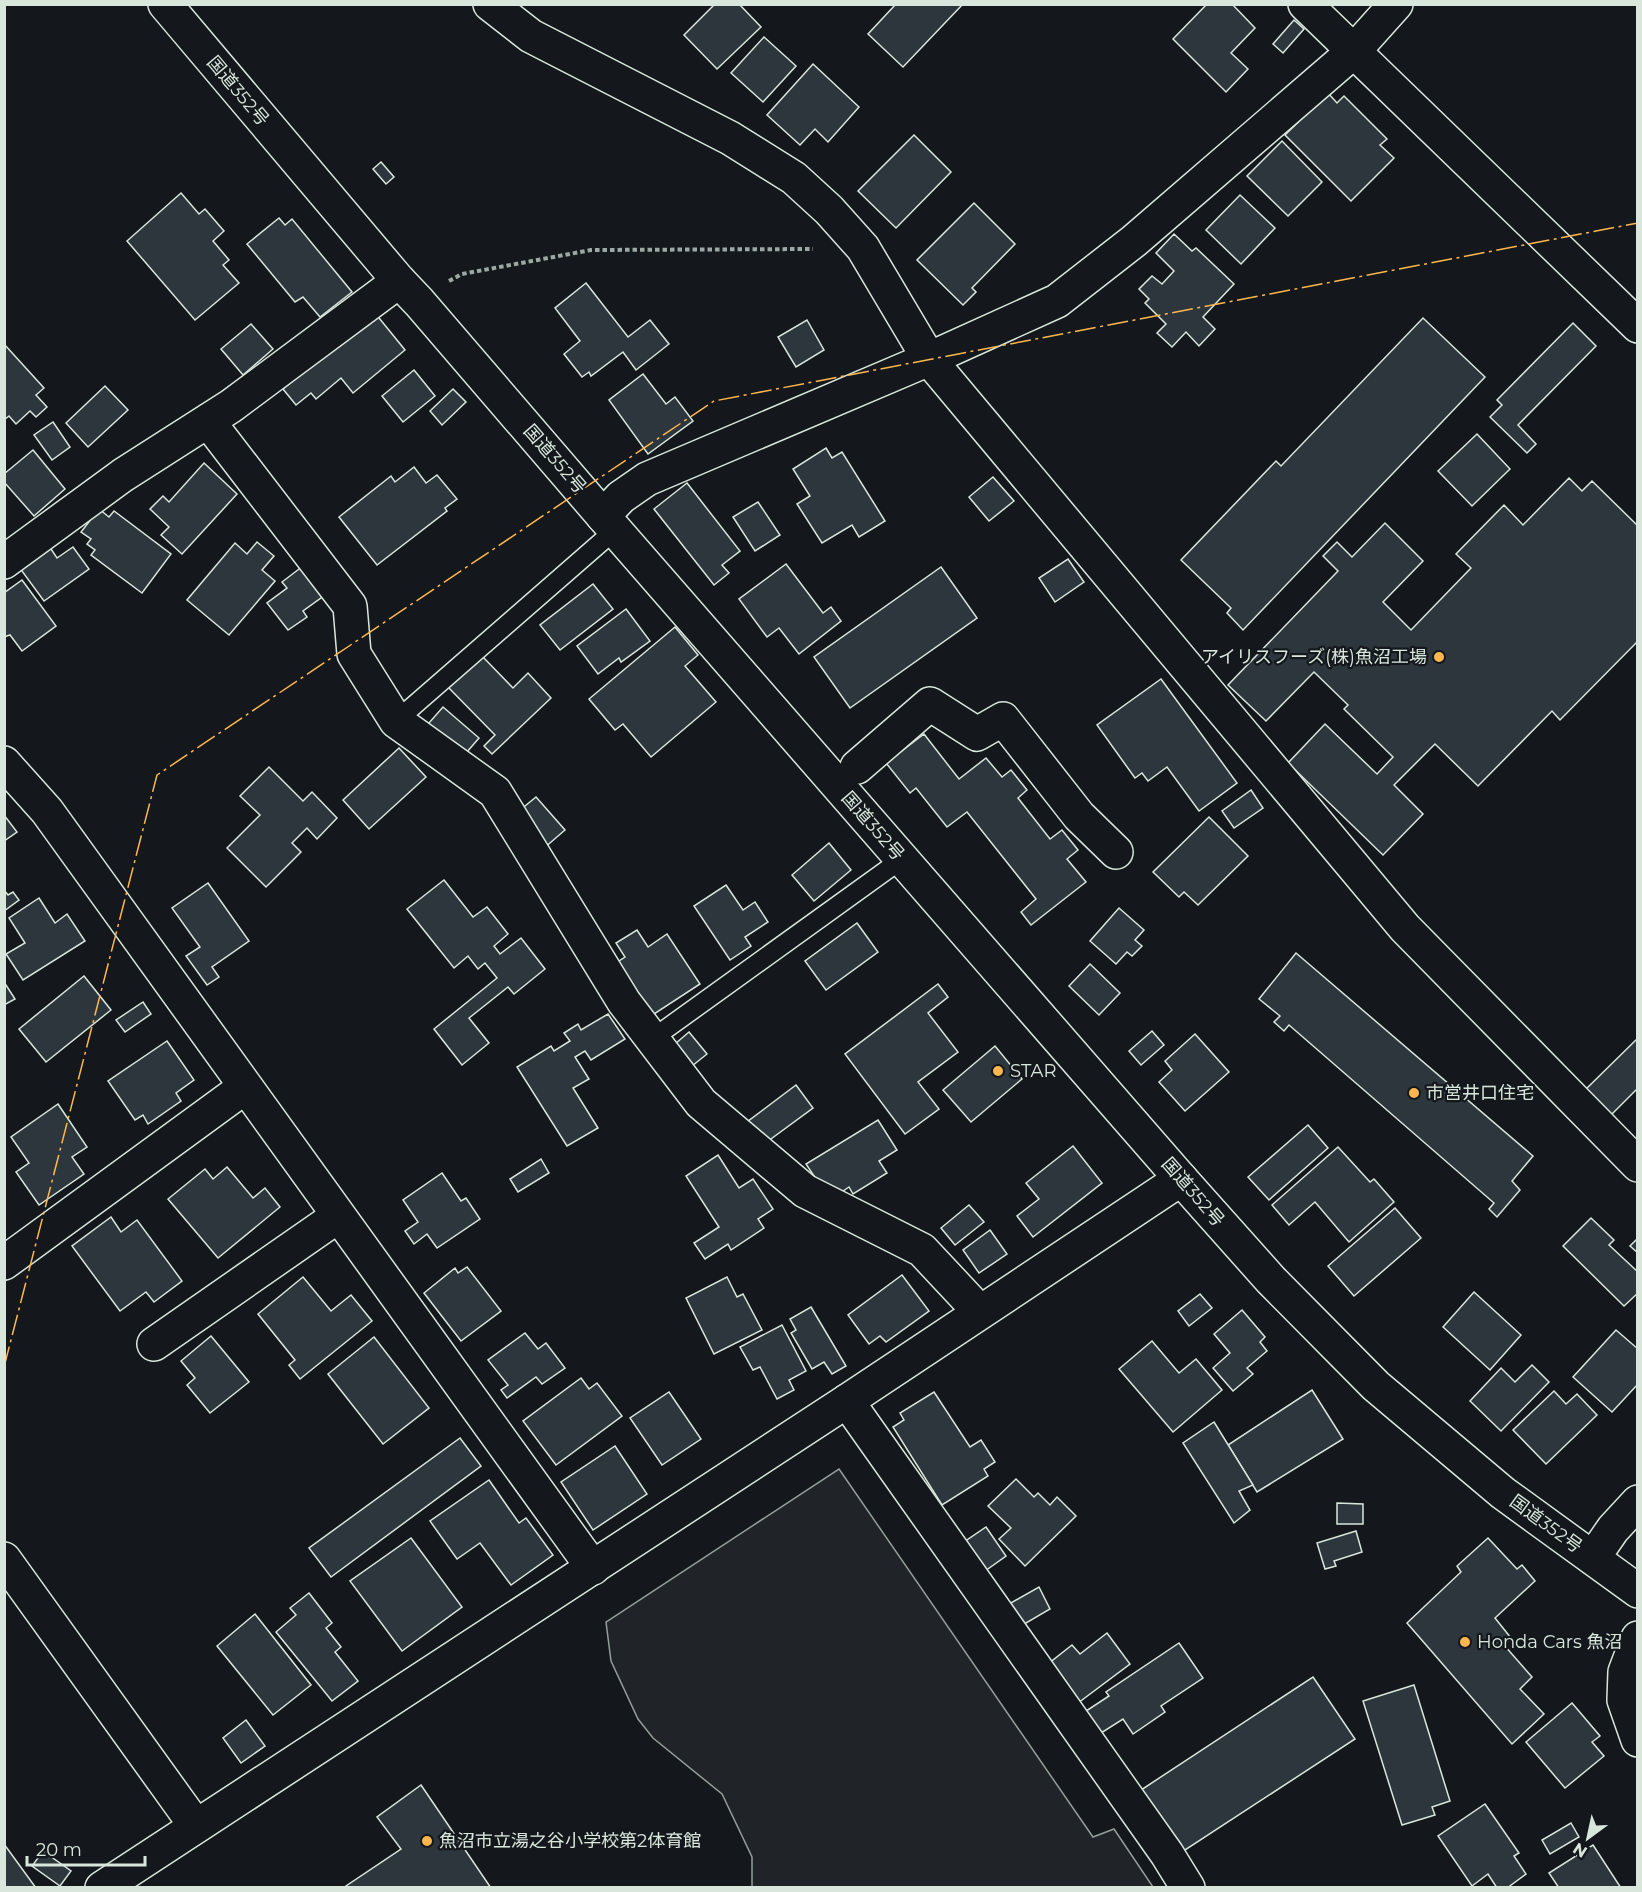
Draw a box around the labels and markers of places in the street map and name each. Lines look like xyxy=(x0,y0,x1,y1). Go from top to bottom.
place label: アイリスフーズ(株)魚沼工場 xyxy=(1201,646,1427,668)
marker: アイリスフーズ(株)魚沼工場 xyxy=(1432,650,1446,664)
place label: STAR xyxy=(1010,1060,1057,1082)
marker: STAR xyxy=(991,1064,1005,1078)
place label: 市営井口住宅 xyxy=(1426,1082,1534,1104)
marker: 市営井口住宅 xyxy=(1407,1086,1421,1100)
place label: Honda Cars 魚沼 xyxy=(1477,1631,1623,1653)
marker: Honda Cars 魚沼 xyxy=(1458,1635,1472,1649)
place label: 魚沼市立湯之谷小学校第2体育館 xyxy=(439,1830,701,1852)
marker: 魚沼市立湯之谷小学校第2体育館 xyxy=(420,1834,434,1848)

